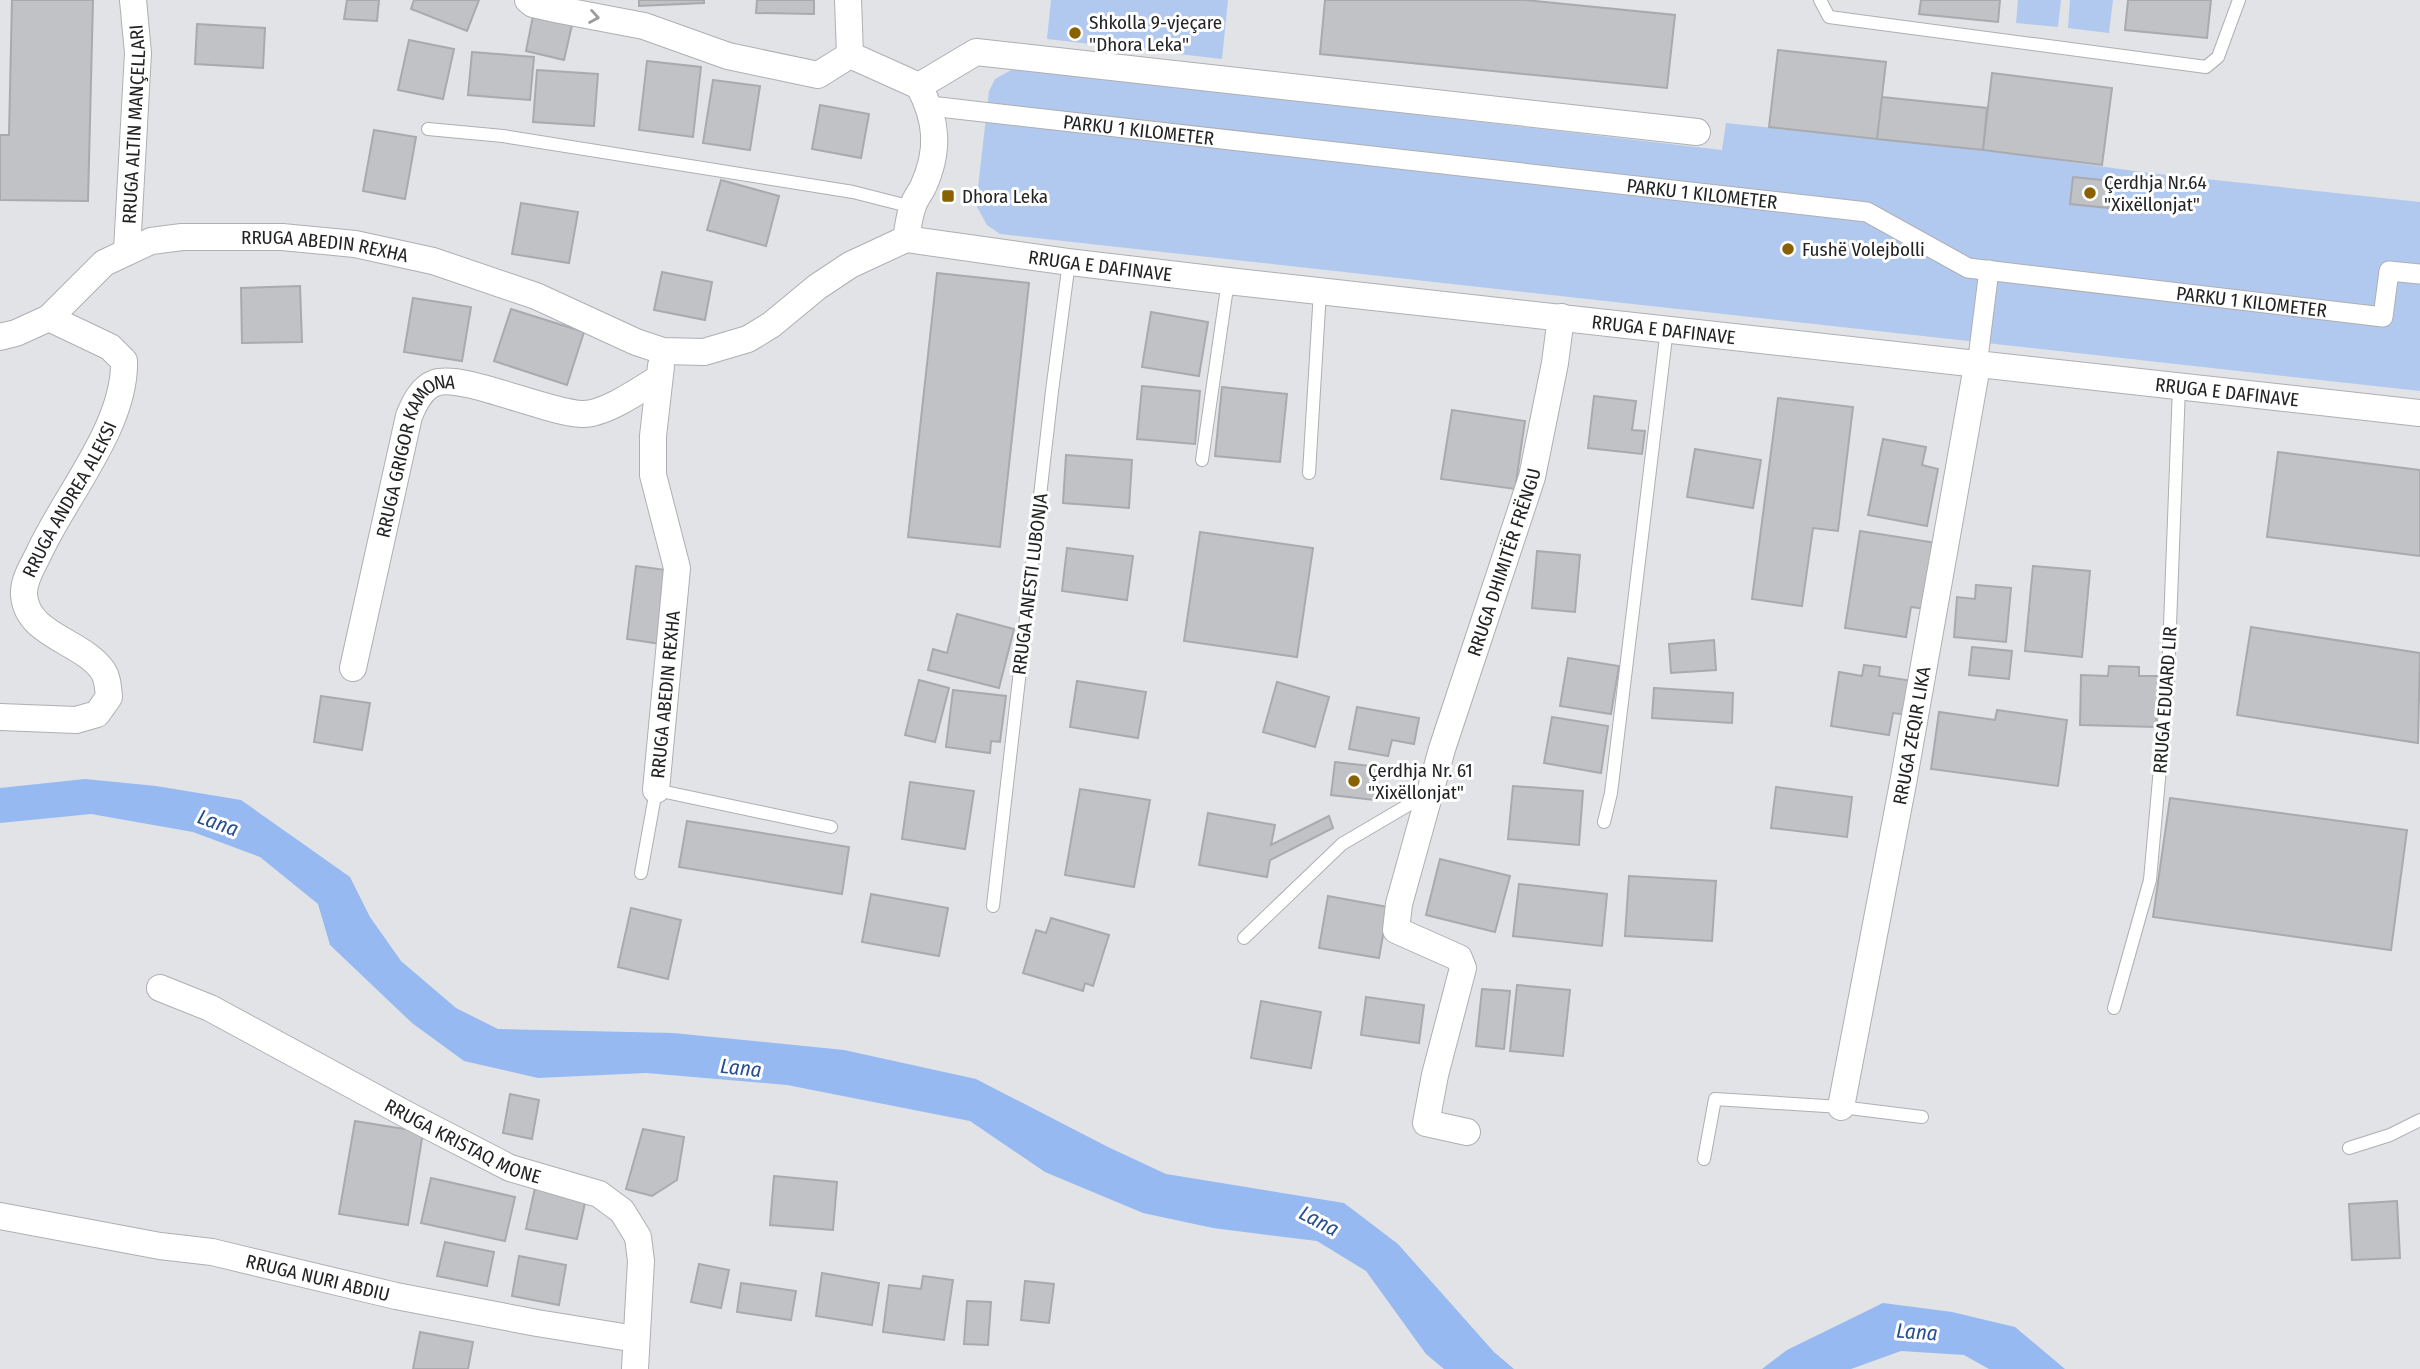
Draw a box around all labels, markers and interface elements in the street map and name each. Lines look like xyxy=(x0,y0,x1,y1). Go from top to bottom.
one-way arrow xyxy=(588,8,600,23)
place label: Shkolla 9-vjeçare "Dhora Leka" xyxy=(1089,11,1222,56)
street label: RRUGA ALTIN MANÇELLARI xyxy=(117,24,150,225)
marker: Shkolla 9-vjeçare "Dhora Leka" xyxy=(1067,25,1083,41)
street label: PARKU 1 KILOMETER xyxy=(1062,110,1215,150)
place label: Çerdhja Nr.64 "Xixëllonjat" xyxy=(2104,171,2207,216)
street label: PARKU 1 KILOMETER xyxy=(1625,173,1779,213)
place label: Dhora Leka xyxy=(962,185,1048,208)
marker: Çerdhja Nr.64 "Xixëllonjat" xyxy=(2082,185,2098,201)
marker: Dhora Leka xyxy=(940,188,956,204)
street label: RRUGA ABEDIN REXHA xyxy=(241,226,410,267)
place label: Fushë Volejbolli xyxy=(1802,238,1925,261)
marker: Fushë Volejbolli xyxy=(1780,241,1796,257)
street label: RRUGA E DAFINAVE xyxy=(1027,245,1173,286)
street label: PARKU 1 KILOMETER xyxy=(2175,281,2328,322)
street label: RRUGA E DAFINAVE xyxy=(1590,310,1737,349)
street label: RRUGA GRIGOR KAMONA xyxy=(371,370,456,540)
street label: RRUGA E DAFINAVE xyxy=(2154,372,2300,411)
street label: RRUGA ANDREA ALEKSI xyxy=(17,418,121,581)
street label: RRUGA DHIMITËR FRËNGU xyxy=(1462,466,1545,659)
street label: RRUGA ANESTI LUBONJA xyxy=(1007,492,1053,676)
street label: RRUGA ABEDIN REXHA xyxy=(646,609,684,779)
street label: RRUGA EDUARD LIR xyxy=(2148,626,2182,774)
street label: RRUGA ZEQIR LIKA xyxy=(1888,665,1935,807)
place label: Çerdhja Nr. 61 "Xixëllonjat" xyxy=(1368,759,1473,804)
marker: Çerdhja Nr. 61 "Xixëllonjat" xyxy=(1346,773,1362,789)
water label: Lana xyxy=(194,804,242,842)
water label: Lana xyxy=(719,1053,763,1083)
street label: RRUGA KRISTAQ MONE xyxy=(381,1093,544,1188)
water label: Lana xyxy=(1295,1200,1343,1242)
street label: RRUGA NURI ABDIU xyxy=(244,1249,392,1306)
water label: Lana xyxy=(1895,1318,1939,1346)

